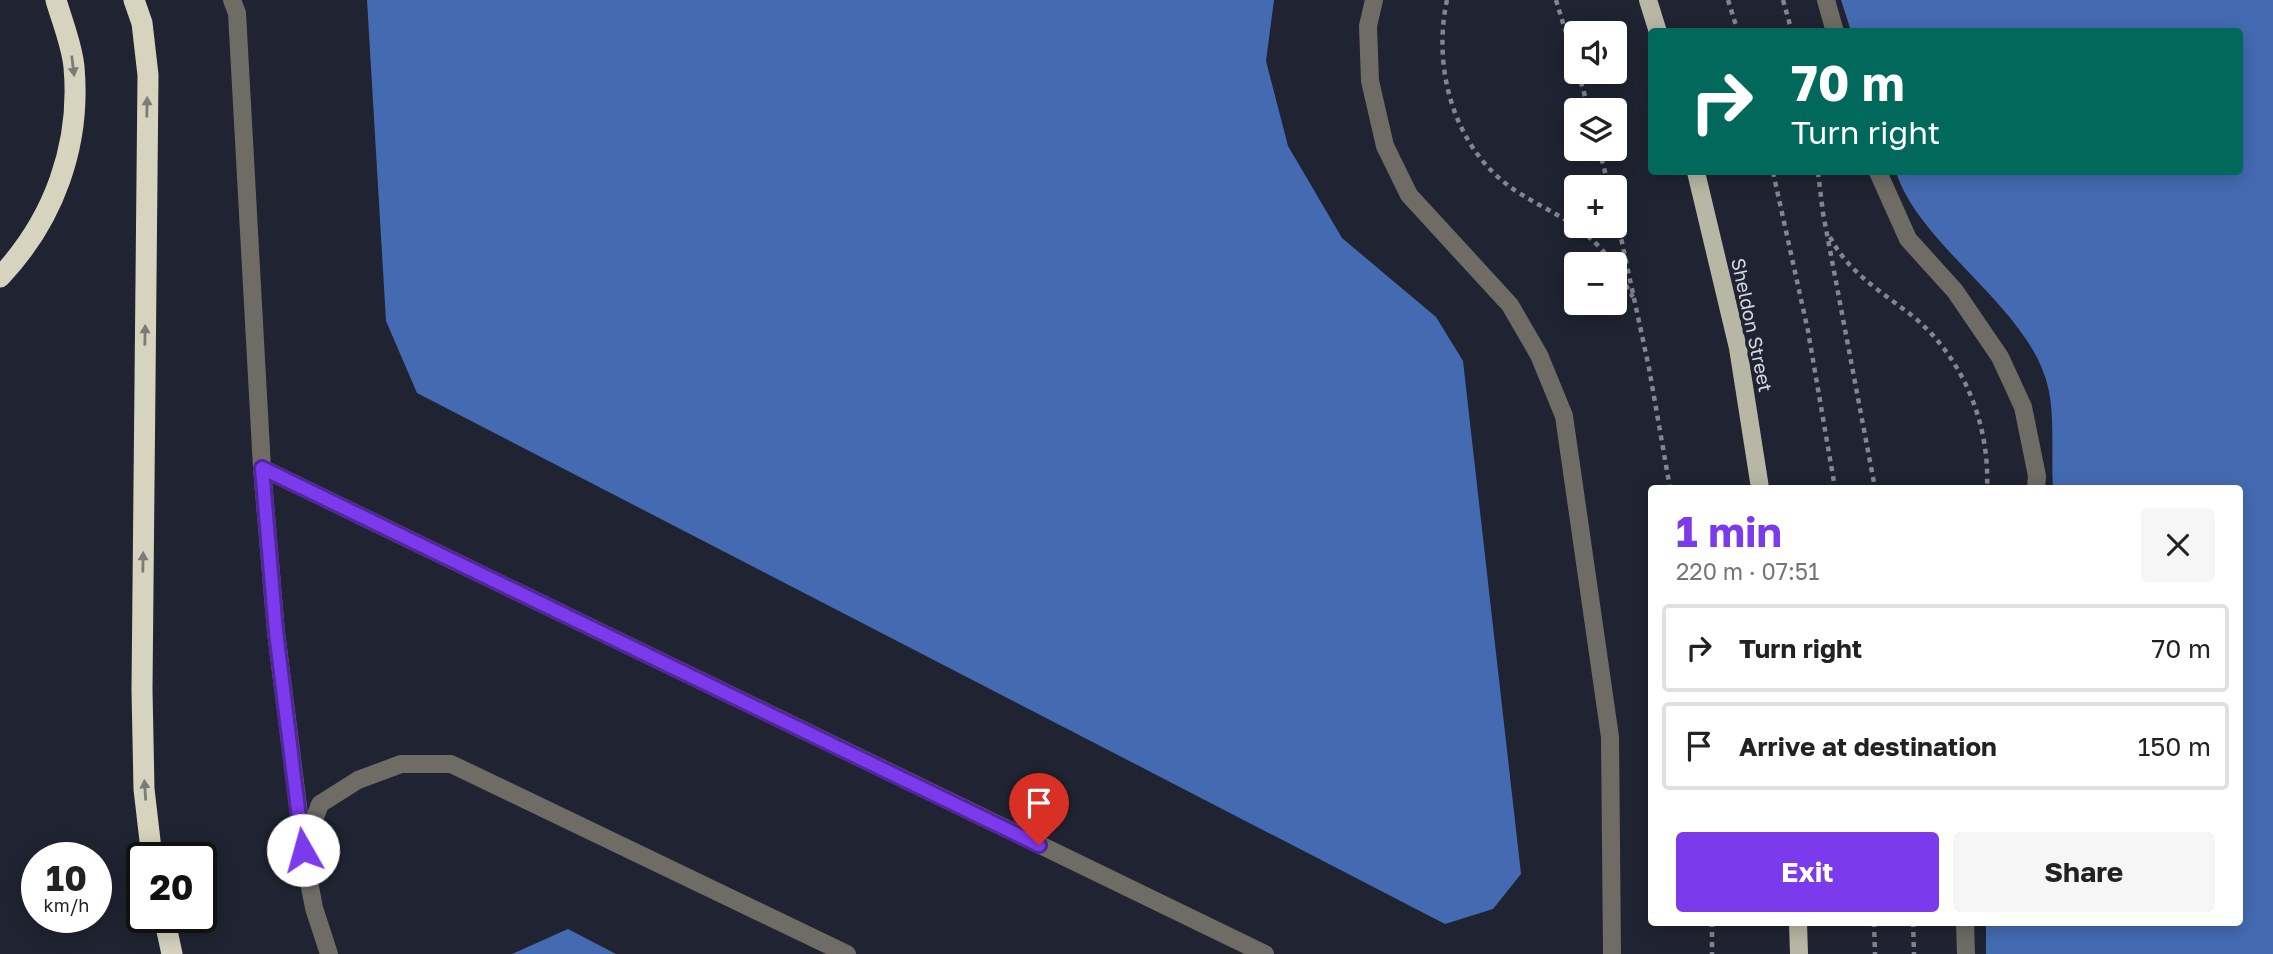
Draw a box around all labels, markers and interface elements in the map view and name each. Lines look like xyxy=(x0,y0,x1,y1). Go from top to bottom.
map controls xyxy=(1564,21,1627,315)
button: sound xyxy=(1564,21,1627,84)
text: 70 m xyxy=(1791,53,1905,112)
one-way arrow xyxy=(67,55,78,77)
icon: right xyxy=(1676,56,1767,147)
one-way arrow xyxy=(142,96,153,118)
button: layers xyxy=(1564,98,1627,161)
text: Turn right xyxy=(1791,113,1940,151)
button: + xyxy=(1564,175,1627,238)
button: − xyxy=(1564,252,1627,315)
street label: Sheldon Street xyxy=(1727,256,1778,394)
one-way arrow xyxy=(140,323,151,345)
text: 1 min xyxy=(1676,506,1782,556)
button: close xyxy=(2141,508,2215,582)
one-way arrow xyxy=(137,551,149,573)
text: 220 m · 07:51 xyxy=(1676,557,1819,585)
icon: right xyxy=(1680,629,1718,667)
text: Turn right xyxy=(1739,633,1862,664)
text: 70 m xyxy=(2152,633,2211,664)
icon: arrive xyxy=(1680,727,1718,765)
text: Arrive at destination xyxy=(1739,731,1997,762)
text: 150 m xyxy=(2138,731,2211,762)
pin xyxy=(1009,773,1069,845)
one-way arrow xyxy=(139,778,150,800)
icon: arrive xyxy=(1020,784,1058,822)
position arrow xyxy=(266,813,340,887)
button: Exit xyxy=(1676,832,1939,912)
button: Share xyxy=(1953,832,2215,912)
speed limit sign: 20 xyxy=(126,842,217,933)
text: 10 xyxy=(46,857,87,899)
text: km/h xyxy=(44,894,89,916)

